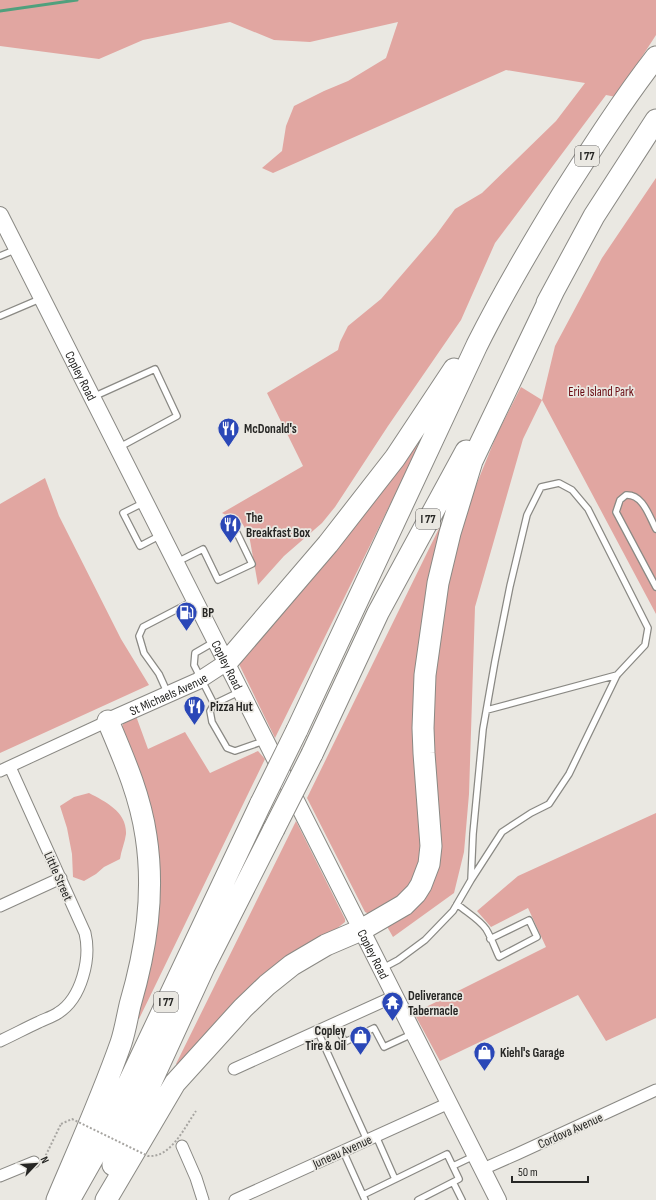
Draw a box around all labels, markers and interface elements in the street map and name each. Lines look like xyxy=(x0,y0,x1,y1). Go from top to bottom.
road number: I 77 xyxy=(575,146,599,166)
street label: Copley Road xyxy=(61,349,99,404)
park label: Erie Island Park xyxy=(568,384,634,400)
restaurant icon: McDonald's xyxy=(215,415,241,448)
place label: McDonald's xyxy=(244,421,297,437)
road number: I 77 xyxy=(416,509,440,529)
place label: The Breakfast Box xyxy=(246,510,311,541)
restaurant icon: The Breakfast Box xyxy=(217,511,243,544)
fuel station icon: BP xyxy=(173,599,199,632)
place label: BP xyxy=(202,605,214,621)
street label: Copley Road xyxy=(207,638,246,693)
street label: St Michaels Avenue xyxy=(127,670,211,719)
restaurant icon: Pizza Hut xyxy=(181,693,207,726)
place label: Pizza Hut xyxy=(210,699,253,715)
street label: Little Street xyxy=(40,849,76,904)
street label: Copley Road xyxy=(354,927,392,982)
place label: Deliverance Tabernacle xyxy=(408,988,463,1019)
temple icon: Deliverance Tabernacle xyxy=(380,989,406,1022)
road number: I 77 xyxy=(154,992,178,1012)
place label: Copley Tire & Oil xyxy=(305,1023,347,1054)
shop icon: Copley Tire & Oil xyxy=(348,1024,374,1057)
shop icon: Kiehl's Garage xyxy=(472,1039,498,1072)
place label: Kiehl's Garage xyxy=(500,1045,565,1061)
street label: Cordova Avenue xyxy=(535,1109,605,1152)
street label: Juneau Avenue xyxy=(309,1132,375,1172)
north arrow xyxy=(16,1144,56,1184)
text: N xyxy=(37,1155,52,1166)
scale bar xyxy=(512,1158,588,1184)
text: 50 m xyxy=(518,1165,538,1180)

